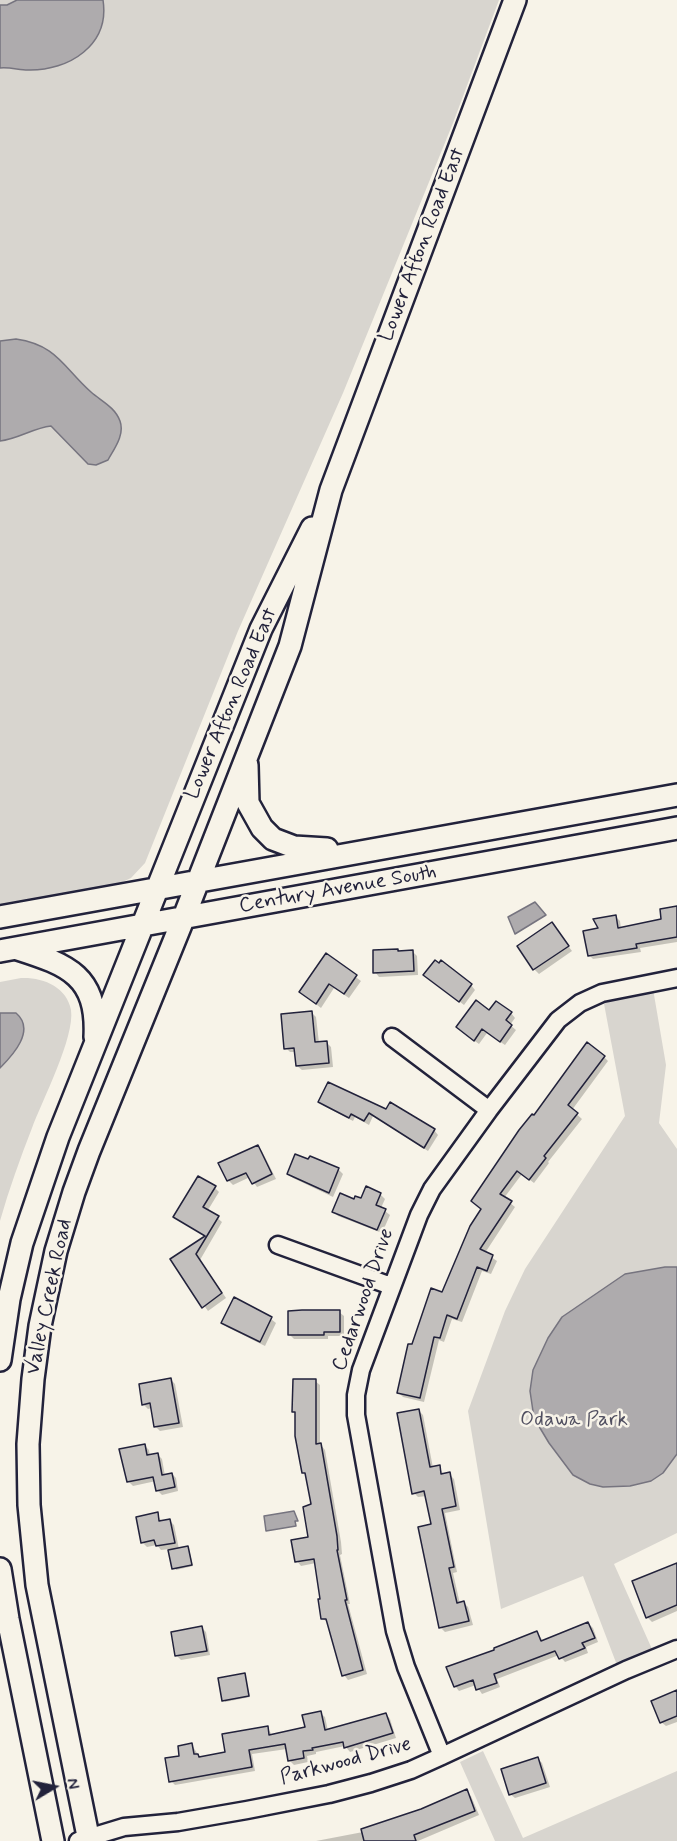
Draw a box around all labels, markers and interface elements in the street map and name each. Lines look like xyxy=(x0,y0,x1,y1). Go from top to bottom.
street label: Lower Afton Road East xyxy=(374,145,472,345)
street label: Lower Afton Road East xyxy=(180,604,284,804)
street label: Century Avenue South xyxy=(237,860,439,920)
street label: Valley Creek Road xyxy=(21,1217,79,1377)
street label: Cedarwood Drive xyxy=(328,1225,400,1375)
park label: Odawa Park xyxy=(520,1408,628,1434)
street label: Parkwood Drive xyxy=(278,1732,414,1792)
north arrow xyxy=(24,1757,84,1817)
text: N xyxy=(61,1777,83,1791)

